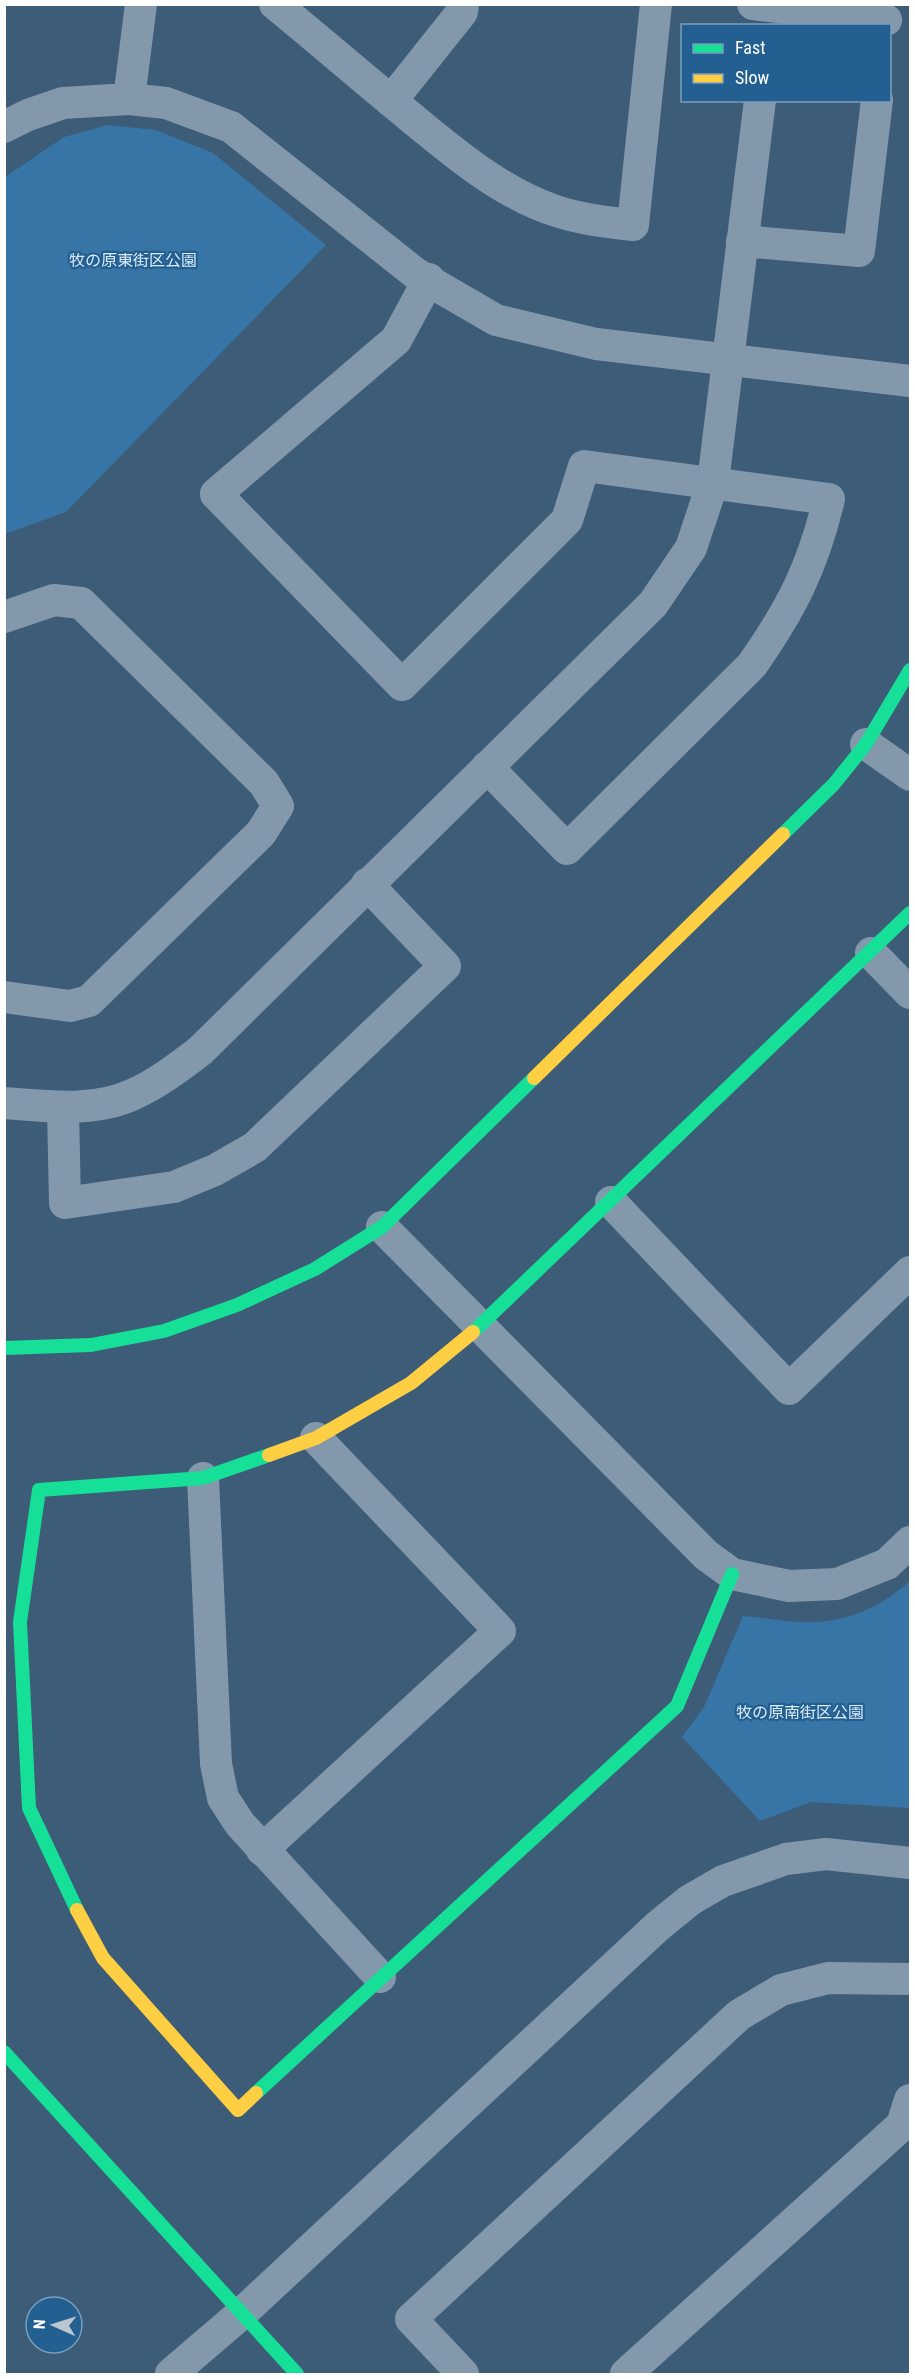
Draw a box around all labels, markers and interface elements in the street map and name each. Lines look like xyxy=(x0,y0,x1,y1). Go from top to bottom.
legend xyxy=(681,24,891,102)
text: Fast xyxy=(735,37,766,58)
text: Slow xyxy=(735,67,770,88)
park label: 牧の原東街区公園 xyxy=(69,251,197,270)
park label: 牧の原南街区公園 xyxy=(736,1703,864,1722)
north arrow xyxy=(24,2295,84,2355)
text: N xyxy=(30,2319,49,2330)

